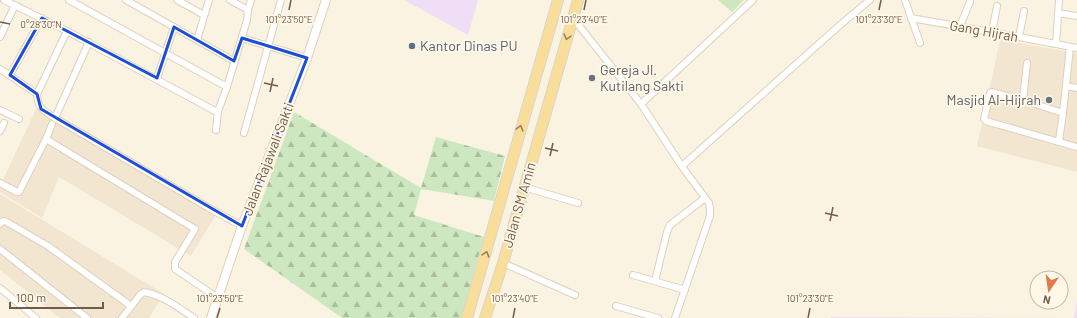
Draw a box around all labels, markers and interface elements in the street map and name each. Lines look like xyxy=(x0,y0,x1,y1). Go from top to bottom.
text: 101°23'50"E xyxy=(265,13,313,25)
text: 101°23'40"E xyxy=(560,13,608,25)
text: 101°23'30"E xyxy=(855,13,903,25)
street label: Gang Hijrah xyxy=(948,16,1020,45)
text: 0°28'30"N xyxy=(20,18,62,30)
one-way arrow xyxy=(563,34,572,41)
place label: Kantor Dinas PU xyxy=(420,37,517,54)
marker: Kantor Dinas PU xyxy=(407,41,417,51)
place label: Gereja Jl. Kutilang Sakti xyxy=(600,61,684,94)
marker: Gereja Jl. Kutilang Sakti xyxy=(587,73,597,83)
place label: Masjid Al-Hijrah xyxy=(947,91,1041,108)
marker: Masjid Al-Hijrah xyxy=(1044,95,1054,105)
street label: Jalan Rajawali Sakti xyxy=(238,100,297,218)
one-way arrow xyxy=(516,125,524,132)
street label: Jalan SM Amin xyxy=(498,160,539,250)
one-way arrow xyxy=(481,250,489,257)
north arrow xyxy=(1029,270,1069,310)
scale bar xyxy=(10,284,103,310)
text: 100 m xyxy=(16,290,46,304)
text: 101°23'50"E xyxy=(196,292,244,304)
text: 101°23'40"E xyxy=(491,292,539,304)
text: 101°23'30"E xyxy=(786,292,834,304)
text: N xyxy=(1042,293,1052,307)

